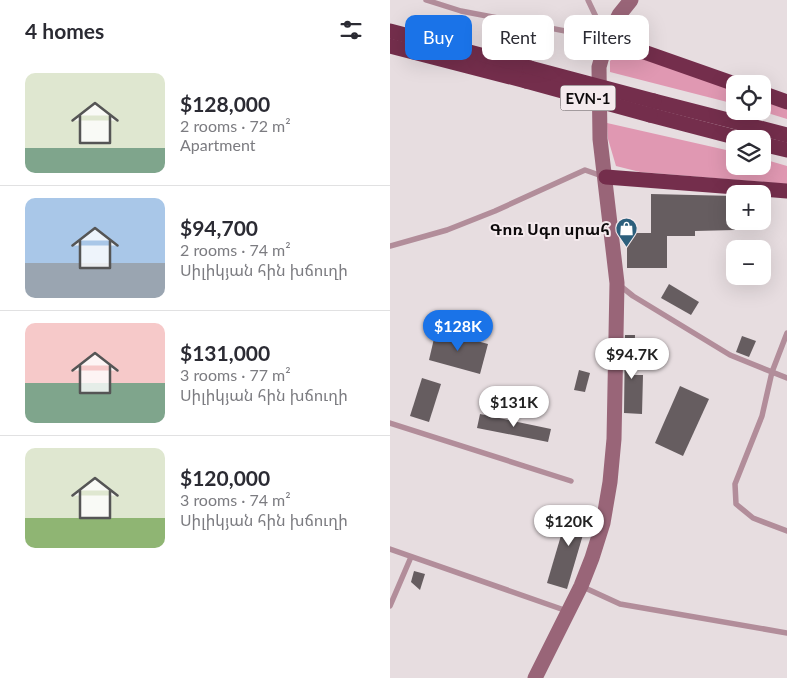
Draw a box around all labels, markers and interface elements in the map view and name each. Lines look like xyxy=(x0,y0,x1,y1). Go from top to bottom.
chip: Buy xyxy=(405,15,472,60)
chip: Rent xyxy=(482,15,554,60)
chip: Filters xyxy=(564,15,649,60)
icon: filters xyxy=(337,16,365,44)
text: 4 homes xyxy=(25,18,104,43)
map controls xyxy=(726,75,771,285)
button: locate xyxy=(726,75,771,120)
road number: EVN-1 xyxy=(560,86,616,110)
text: $128,000 xyxy=(180,91,270,116)
icon: home xyxy=(65,93,125,153)
text: 2 rooms · 72 m² xyxy=(180,116,291,135)
button: layers xyxy=(726,130,771,175)
text: Apartment xyxy=(180,135,255,154)
button: + xyxy=(726,185,771,230)
text: $94,700 xyxy=(180,215,258,240)
shop icon: Գոռ Սգո սրահ xyxy=(614,216,638,247)
icon: home xyxy=(65,218,125,278)
place label: Գոռ Սգո սրահ xyxy=(490,219,610,239)
text: 2 rooms · 74 m² xyxy=(180,240,291,259)
button: − xyxy=(726,240,771,285)
text: Սիլիկյան հին խճուղի xyxy=(180,260,348,279)
pin: $128K xyxy=(423,310,493,352)
text: $128K xyxy=(434,316,482,335)
pin: $94.7K xyxy=(591,338,673,380)
text: $131,000 xyxy=(180,340,270,365)
icon: home xyxy=(65,343,125,403)
text: $94.7K xyxy=(606,344,658,363)
text: 3 rooms · 77 m² xyxy=(180,365,291,384)
text: Սիլիկյան հին խճուղի xyxy=(180,385,348,404)
pin: $131K xyxy=(479,386,549,428)
text: $131K xyxy=(490,392,538,411)
text: $120,000 xyxy=(180,465,270,490)
icon: home xyxy=(65,468,125,528)
text: 3 rooms · 74 m² xyxy=(180,490,291,509)
pin: $120K xyxy=(534,504,604,547)
text: Սիլիկյան հին խճուղի xyxy=(180,510,348,529)
text: $120K xyxy=(545,511,593,530)

